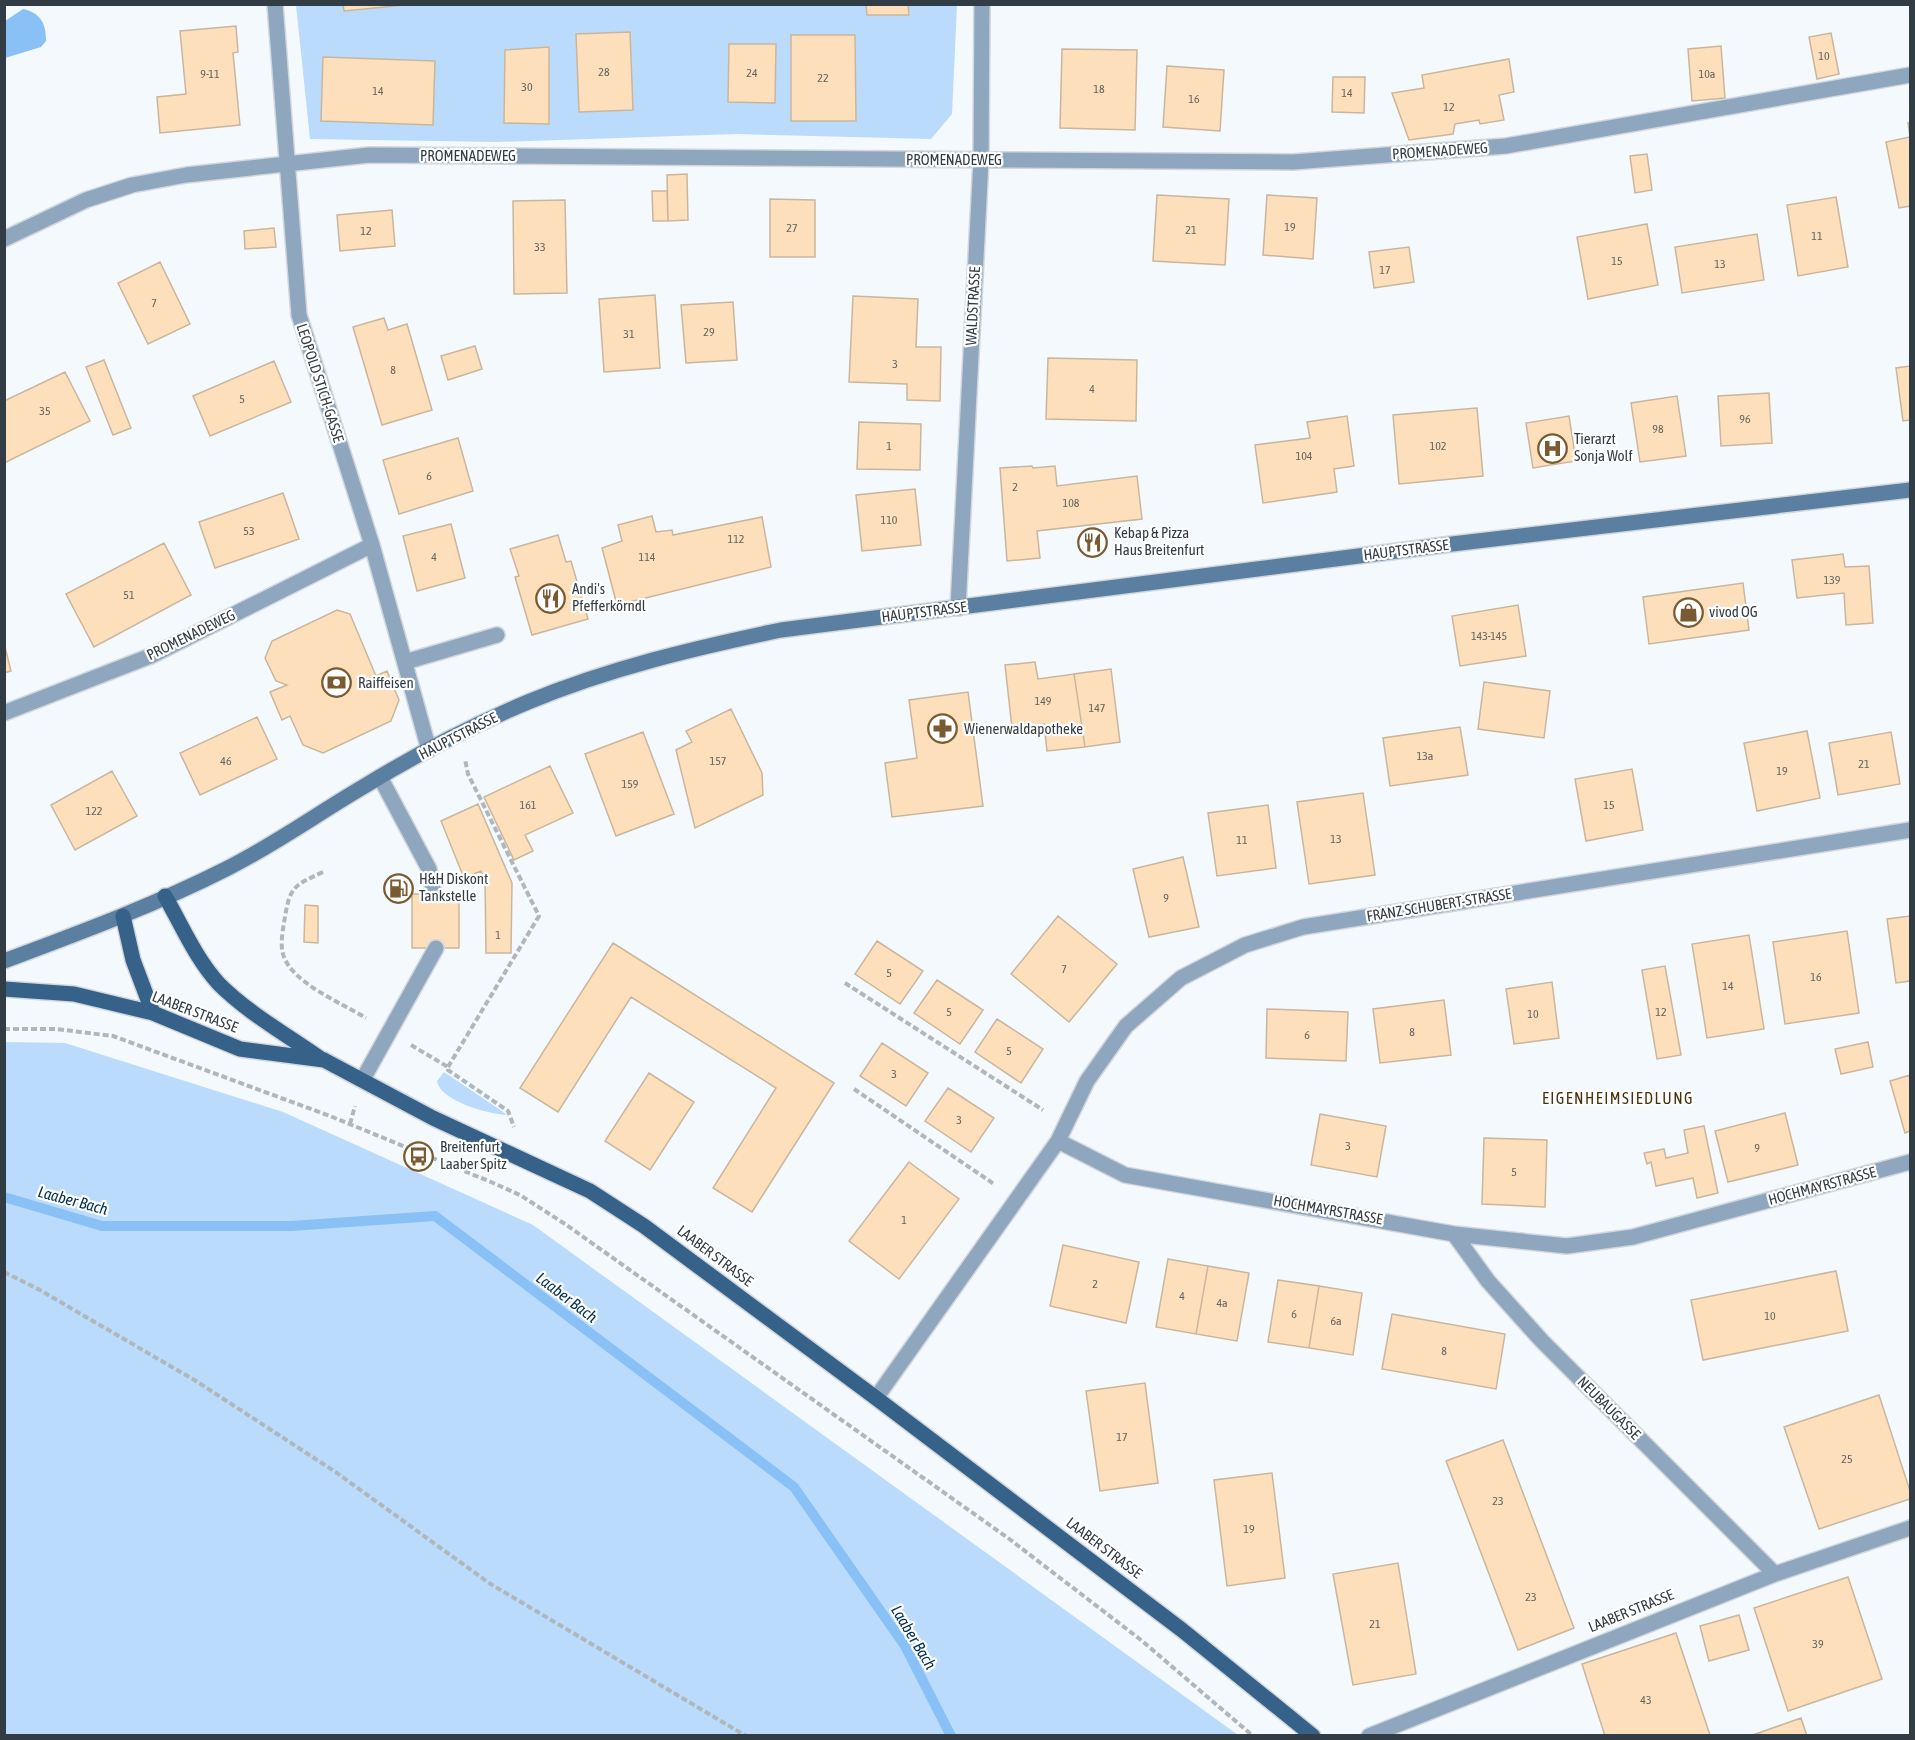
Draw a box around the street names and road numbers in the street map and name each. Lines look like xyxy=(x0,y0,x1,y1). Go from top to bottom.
street label: PROMENADEWEG xyxy=(1391,139,1489,162)
street label: PROMENADEWEG xyxy=(420,147,516,164)
street label: PROMENADEWEG xyxy=(906,151,1002,168)
street label: WALDSTRASSE xyxy=(962,266,983,346)
street label: LEOPOLD STICH-GASSE xyxy=(293,321,348,445)
street label: HAUPTSTRASSE xyxy=(1362,536,1450,563)
street label: HAUPTSTRASSE xyxy=(880,598,968,625)
street label: PROMENADEWEG xyxy=(144,606,238,663)
street label: HAUPTSTRASSE xyxy=(416,708,500,763)
street label: FRANZ SCHUBERT-STRASSE xyxy=(1365,885,1513,924)
street label: LAABER STRASSE xyxy=(150,987,241,1036)
street label: HOCHMAYRSTRASSE xyxy=(1766,1163,1878,1208)
street label: HOCHMAYRSTRASSE xyxy=(1272,1192,1385,1228)
street label: LAABER STRASSE xyxy=(674,1222,757,1290)
street label: NEUBAUGASSE xyxy=(1574,1373,1645,1443)
street label: LAABER STRASSE xyxy=(1063,1514,1146,1582)
street label: LAABER STRASSE xyxy=(1586,1586,1676,1635)

